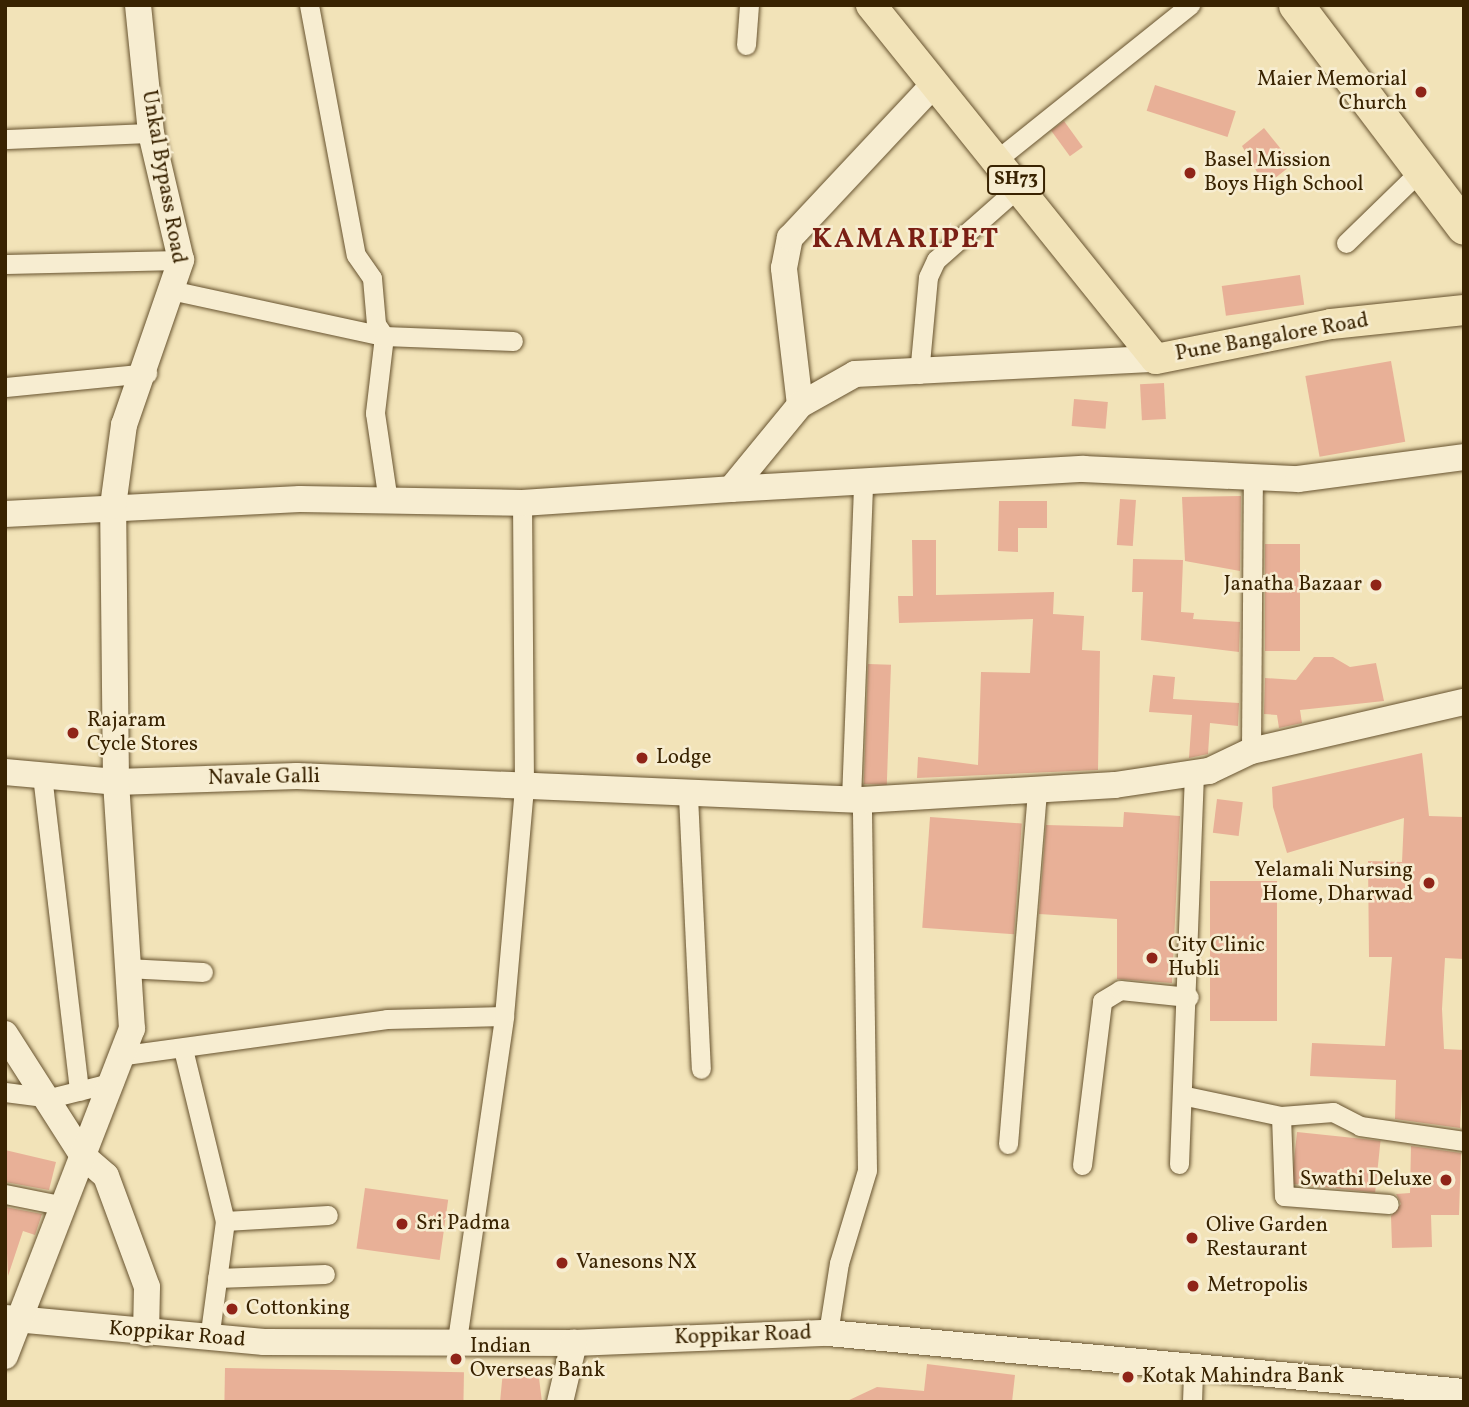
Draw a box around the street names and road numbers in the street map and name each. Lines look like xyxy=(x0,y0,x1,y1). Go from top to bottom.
street label: Unkal Bypass Road xyxy=(135,88,191,266)
road number: SH73 xyxy=(986,164,1046,196)
street label: Pune Bangalore Road xyxy=(1173,309,1371,367)
street label: Navale Galli xyxy=(208,764,320,792)
street label: Koppikar Road xyxy=(108,1316,246,1354)
street label: Koppikar Road xyxy=(674,1321,812,1351)

